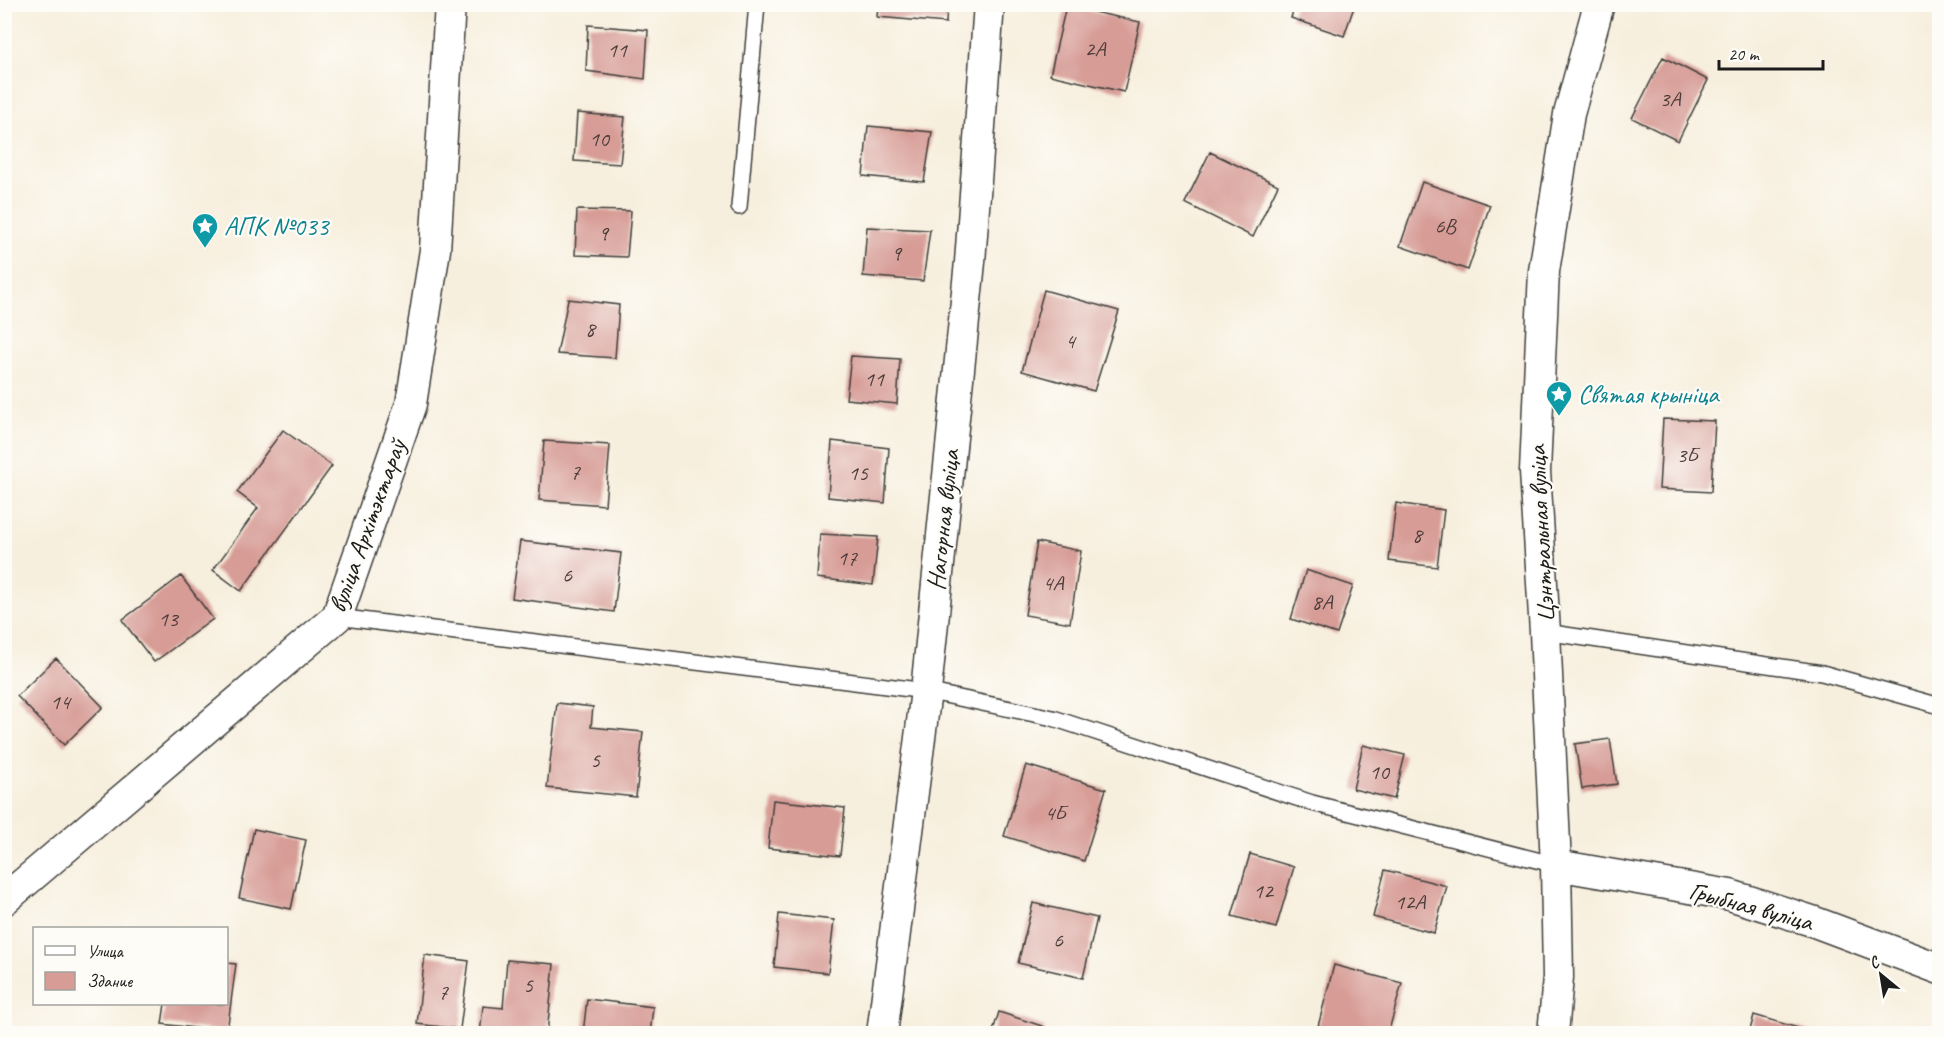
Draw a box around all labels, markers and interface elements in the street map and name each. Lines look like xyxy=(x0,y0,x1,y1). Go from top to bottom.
scale bar xyxy=(1719,33,1822,71)
house number: 2А xyxy=(1085,35,1106,63)
house number: 11 xyxy=(607,36,628,64)
text: 20 m xyxy=(1728,43,1761,65)
house number: 3А xyxy=(1660,85,1681,113)
house number: 10 xyxy=(589,125,611,153)
place label: АПК №033 xyxy=(224,210,331,243)
place icon: АПК №033 xyxy=(190,211,220,249)
house number: 6В xyxy=(1434,212,1457,240)
house number: 9 xyxy=(598,219,610,247)
house number: 9 xyxy=(891,239,903,267)
house number: 8 xyxy=(585,315,597,343)
house number: 4 xyxy=(1065,327,1077,355)
house number: 11 xyxy=(864,365,885,393)
place label: Святая крыніца xyxy=(1578,378,1720,411)
place icon: Святая крыніца xyxy=(1544,379,1574,417)
street label: вуліца Архітэктараў xyxy=(320,432,415,617)
house number: 3Б xyxy=(1676,441,1701,469)
street label: Цэнтральная вуліца xyxy=(1520,443,1562,623)
street label: Нагорная вуліца xyxy=(919,447,967,592)
house number: 7 xyxy=(570,458,581,486)
house number: 15 xyxy=(848,459,869,487)
house number: 8 xyxy=(1412,521,1424,549)
house number: 17 xyxy=(837,544,858,572)
house number: 6 xyxy=(562,561,573,589)
house number: 4А xyxy=(1043,569,1064,597)
house number: 8А xyxy=(1312,588,1333,616)
house number: 13 xyxy=(158,605,180,633)
house number: 14 xyxy=(50,688,72,716)
house number: 5 xyxy=(590,746,601,774)
house number: 10 xyxy=(1369,758,1391,786)
house number: 4Б xyxy=(1044,799,1069,827)
street label: Грыбная вуліца xyxy=(1686,874,1818,939)
house number: 12 xyxy=(1253,877,1275,905)
house number: 12А xyxy=(1395,888,1426,916)
house number: 6 xyxy=(1053,926,1064,954)
legend xyxy=(33,927,228,1005)
text: Улица xyxy=(87,940,124,962)
north arrow xyxy=(1851,945,1911,1005)
text: С xyxy=(1866,951,1884,974)
text: Здание xyxy=(87,970,133,992)
house number: 5 xyxy=(523,971,534,999)
house number: 7 xyxy=(438,978,449,1006)

